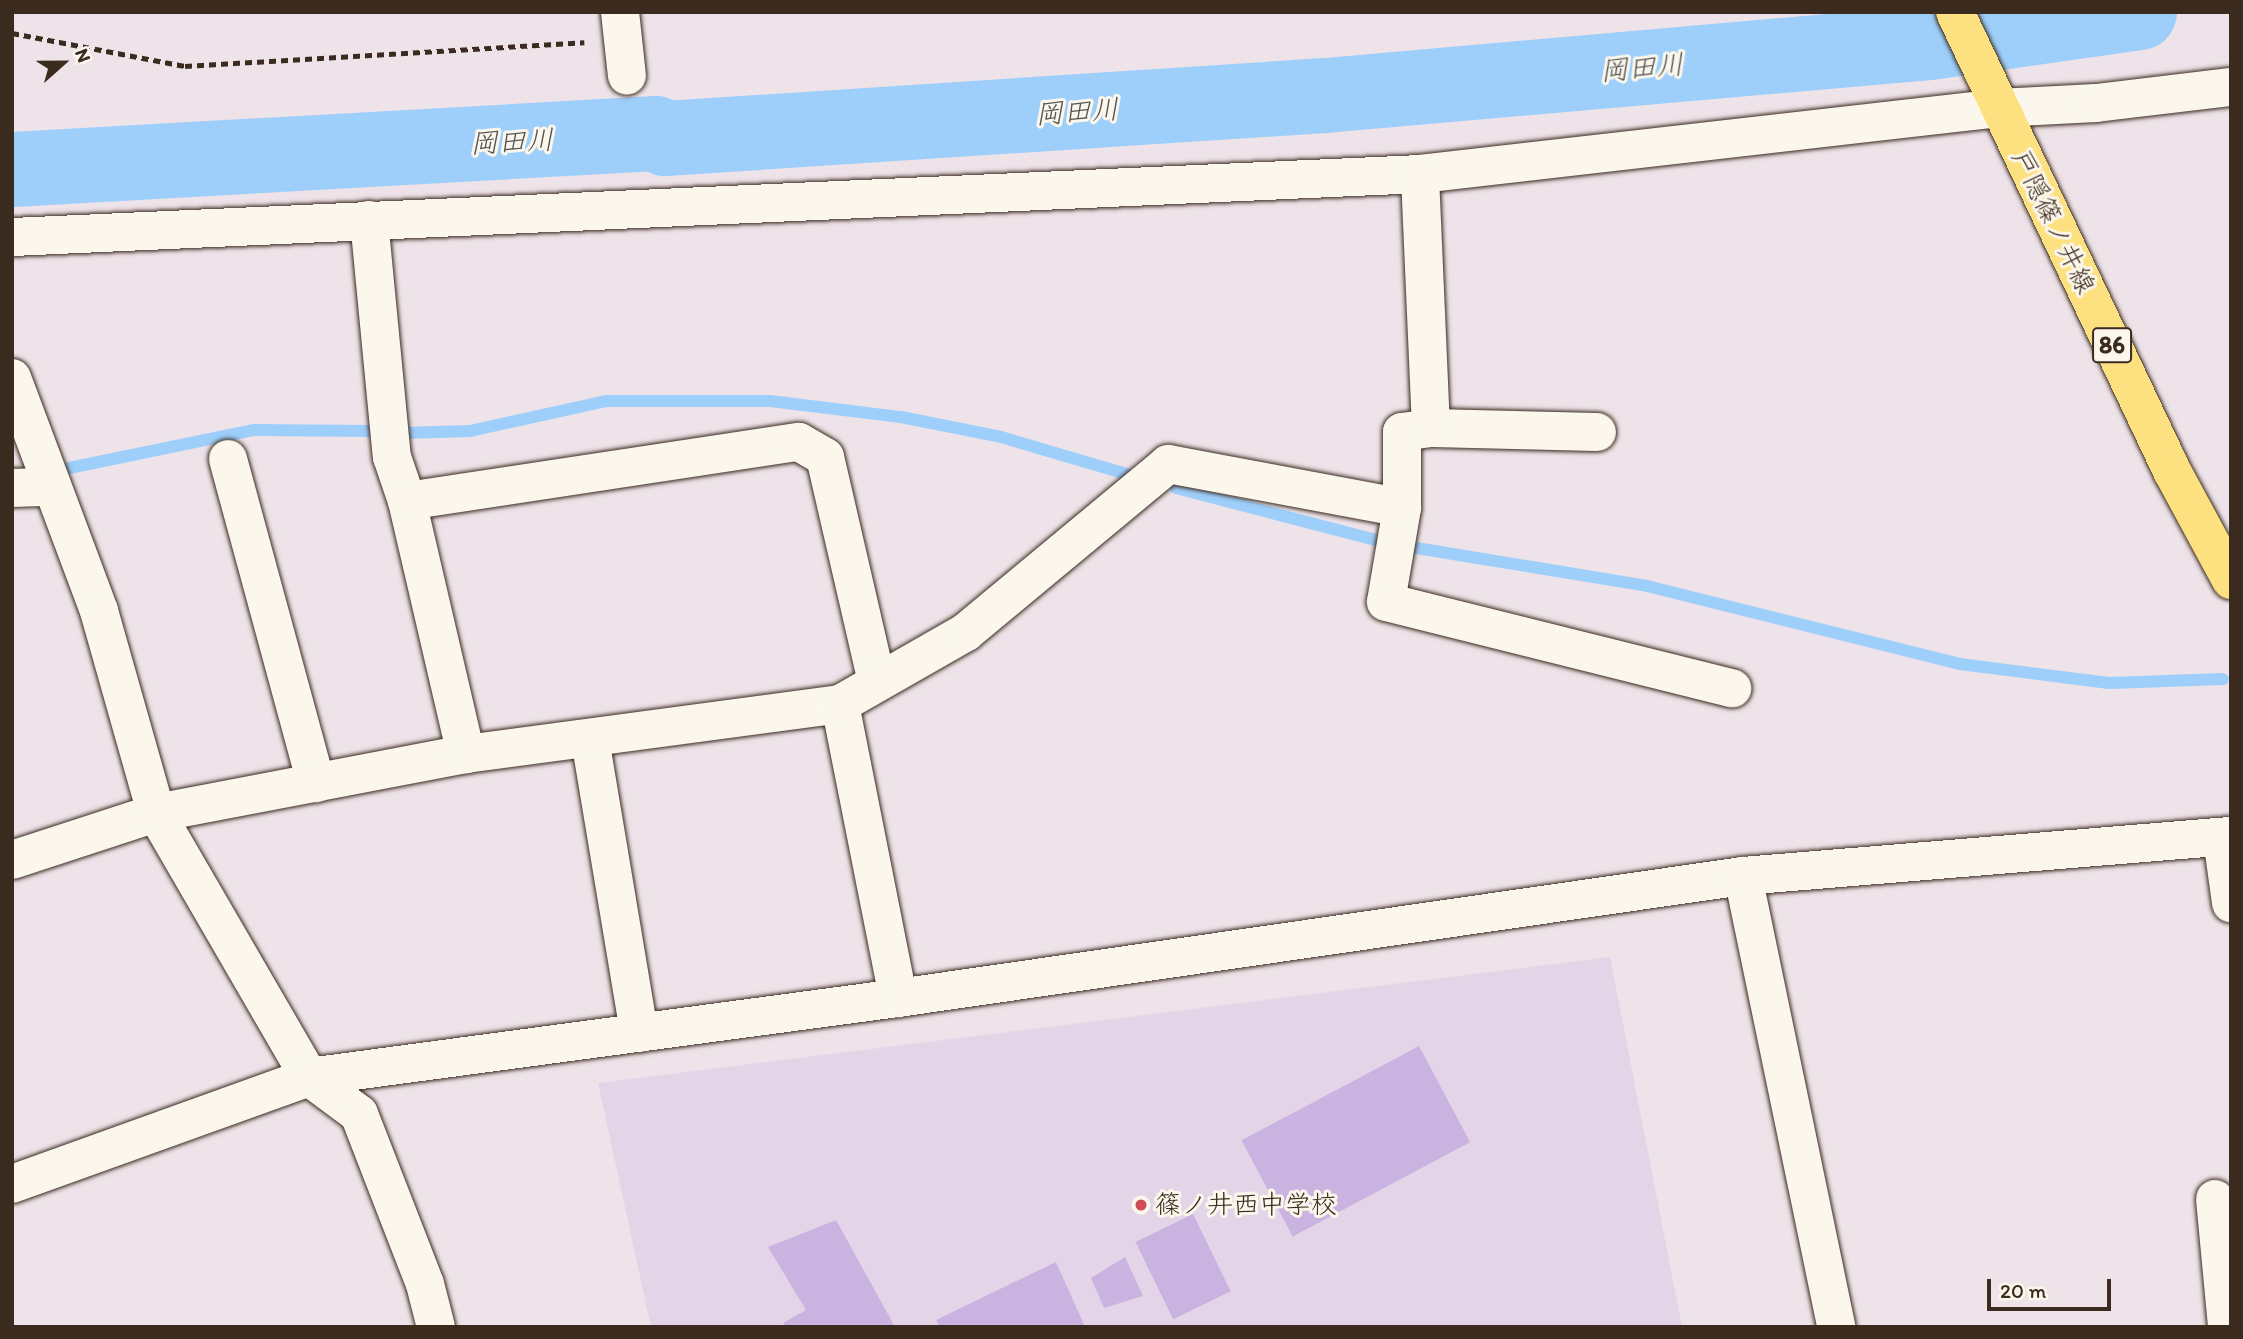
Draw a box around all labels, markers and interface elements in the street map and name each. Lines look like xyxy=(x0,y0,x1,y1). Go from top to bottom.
north arrow xyxy=(28,28,98,98)
text: N xyxy=(70,45,96,65)
water label: 岡田川 xyxy=(1599,47,1685,87)
water label: 岡田川 xyxy=(1034,91,1120,131)
water label: 岡田川 xyxy=(469,122,555,160)
street label: 戸隠篠ノ井線 xyxy=(2005,145,2101,299)
road number: 86 xyxy=(2091,324,2133,366)
place label: 篠ノ井西中学校 xyxy=(1155,1189,1337,1221)
marker: 篠ノ井西中学校 xyxy=(1133,1197,1149,1213)
scale bar xyxy=(1991,1266,2115,1310)
text: 20 m xyxy=(2000,1278,2046,1303)

